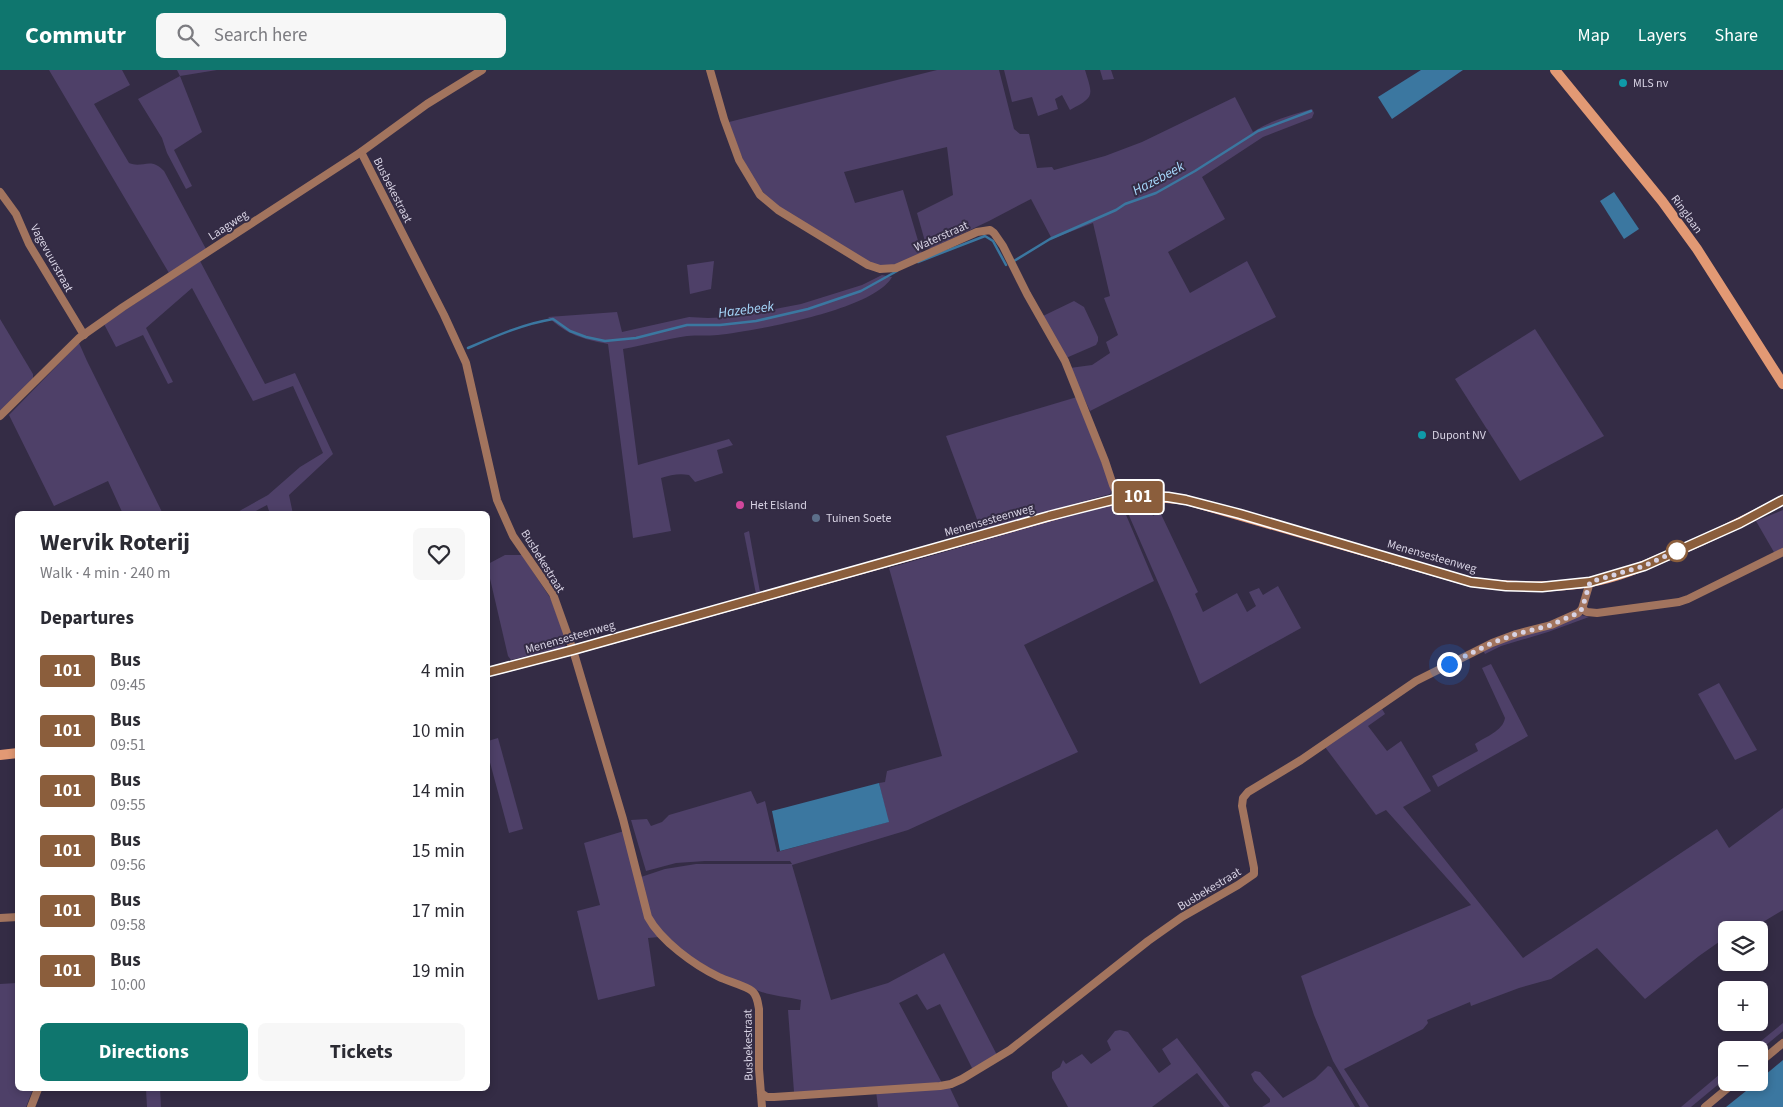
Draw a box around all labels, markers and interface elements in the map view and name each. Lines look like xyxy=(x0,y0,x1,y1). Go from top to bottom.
search box xyxy=(156,13,506,58)
text: Commutr xyxy=(25,18,126,53)
icon: search xyxy=(174,21,202,49)
text: Search here xyxy=(214,22,308,49)
text: Map xyxy=(1578,23,1610,48)
text: Layers xyxy=(1638,23,1687,48)
text: Share xyxy=(1715,23,1758,48)
place label: MLS nv xyxy=(1633,75,1669,92)
marker: MLS nv xyxy=(1617,77,1629,89)
street label: Busbekestraat xyxy=(369,154,416,226)
water label: Hazebeek xyxy=(1129,157,1188,201)
street label: Ringlaan xyxy=(1667,191,1706,237)
street label: Laagweg xyxy=(205,206,252,245)
street label: Waterstraat xyxy=(911,217,971,256)
street label: Vagevuurstraat xyxy=(26,221,77,295)
water label: Hazebeek xyxy=(717,297,776,323)
place label: Dupont NV xyxy=(1432,427,1487,444)
marker: Dupont NV xyxy=(1416,429,1428,441)
line badge: 101 xyxy=(1109,481,1167,513)
text: 101 xyxy=(1124,484,1152,509)
place label: Het Elsland xyxy=(750,497,807,514)
marker: Het Elsland xyxy=(734,499,746,511)
street label: Menensesteenweg xyxy=(942,500,1036,541)
place label: Tuinen Soete xyxy=(826,510,891,527)
marker: Tuinen Soete xyxy=(810,512,822,524)
text: Wervik Roterij xyxy=(40,525,190,560)
street label: Busbekestraat xyxy=(516,526,569,596)
button: heart xyxy=(413,528,465,580)
street label: Menensesteenweg xyxy=(1385,536,1479,577)
unlabelled marker xyxy=(1666,540,1688,562)
text: Walk · 4 min · 240 m xyxy=(40,562,171,584)
text: Departures xyxy=(40,605,134,632)
street label: Menensesteenweg xyxy=(523,617,617,658)
text: Bus xyxy=(110,647,141,674)
your location xyxy=(1437,652,1462,677)
text: 101 xyxy=(53,658,82,683)
text: 4 min xyxy=(421,658,465,685)
text: 09:45 xyxy=(110,674,146,696)
text: Bus xyxy=(110,707,141,734)
text: 101 xyxy=(53,718,82,743)
text: 10 min xyxy=(411,718,465,745)
text: 09:51 xyxy=(110,734,146,756)
text: Bus xyxy=(110,767,141,794)
text: 101 xyxy=(53,778,82,803)
text: 14 min xyxy=(411,778,465,805)
text: 09:55 xyxy=(110,794,146,816)
text: Bus xyxy=(110,827,141,854)
text: 101 xyxy=(53,838,82,863)
text: 15 min xyxy=(411,838,465,865)
text: 09:56 xyxy=(110,854,146,876)
street label: Busbekestraat xyxy=(1174,864,1244,915)
text: Bus xyxy=(110,887,141,914)
text: 101 xyxy=(53,898,82,923)
text: 17 min xyxy=(411,898,465,925)
text: 09:58 xyxy=(110,914,146,936)
map controls xyxy=(1718,921,1768,1091)
button: layers xyxy=(1718,921,1768,971)
text: Bus xyxy=(110,947,141,974)
text: 101 xyxy=(53,958,82,983)
text: 19 min xyxy=(411,958,465,985)
text: 10:00 xyxy=(110,974,146,996)
button: + xyxy=(1718,981,1768,1031)
street label: Busbekestraat xyxy=(739,1009,758,1081)
button: Directions xyxy=(40,1023,248,1081)
button: Tickets xyxy=(258,1023,465,1081)
button: − xyxy=(1718,1041,1768,1091)

